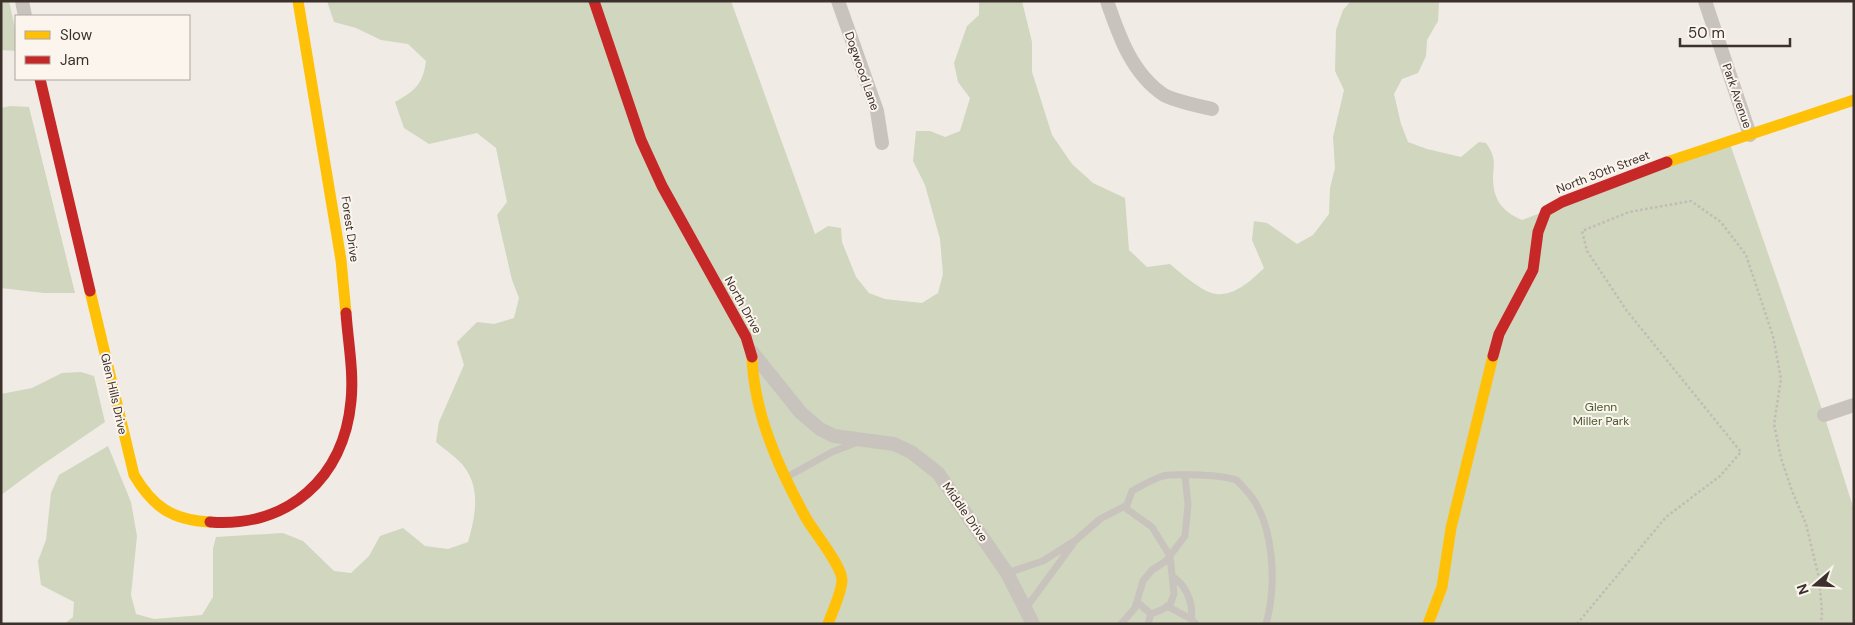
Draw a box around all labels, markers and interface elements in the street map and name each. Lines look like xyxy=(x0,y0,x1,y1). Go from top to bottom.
legend xyxy=(15,15,190,80)
scale bar xyxy=(1680,15,1790,47)
text: 50 m xyxy=(1688,23,1725,43)
text: Slow xyxy=(60,25,93,45)
street label: Dogwood Lane xyxy=(841,30,883,113)
text: Jam xyxy=(60,50,89,70)
street label: Park Avenue xyxy=(1718,61,1756,131)
street label: North 30th Street xyxy=(1554,147,1652,197)
street label: Forest Drive xyxy=(337,195,363,263)
street label: North Drive xyxy=(721,274,765,337)
street label: Glen Hills Drive xyxy=(97,352,131,436)
park label: Glenn Miller Park xyxy=(1573,399,1629,429)
street label: Middle Drive xyxy=(939,479,991,545)
north arrow xyxy=(1790,560,1840,610)
text: N xyxy=(1793,581,1813,597)

